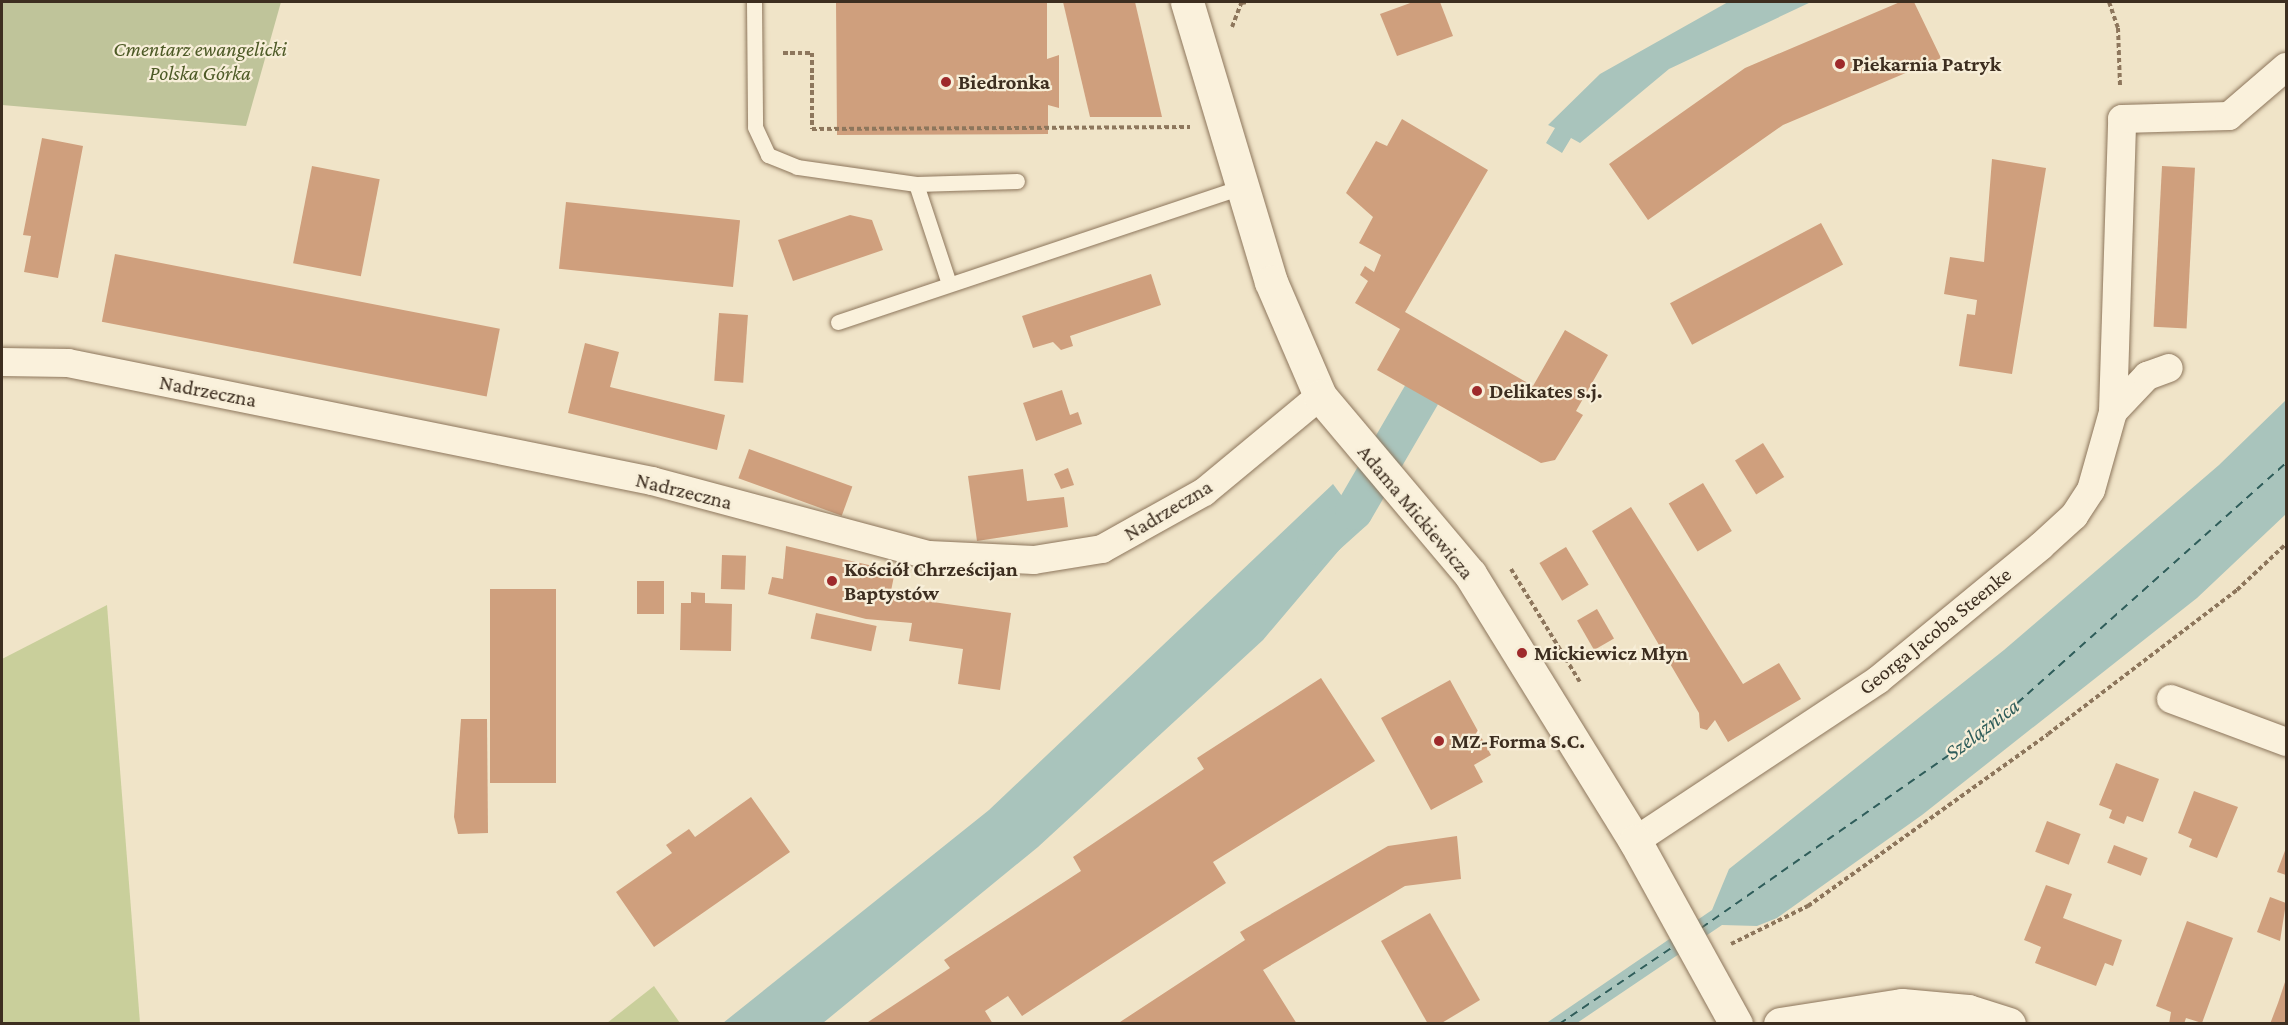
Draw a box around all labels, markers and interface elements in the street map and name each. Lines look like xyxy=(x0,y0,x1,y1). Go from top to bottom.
park label: Cmentarz ewangelicki Polska Górka xyxy=(113,36,287,86)
place label: Piekarnia Patryk xyxy=(1852,51,2001,77)
marker: Piekarnia Patryk xyxy=(1833,57,1847,71)
place label: Biedronka xyxy=(958,69,1050,95)
marker: Biedronka xyxy=(939,75,953,89)
street label: Nadrzeczna xyxy=(157,369,259,413)
place label: Delikates s.j. xyxy=(1489,378,1603,404)
marker: Delikates s.j. xyxy=(1470,384,1484,398)
street label: Adama Mickiewicza xyxy=(1352,440,1480,584)
street label: Nadrzeczna xyxy=(633,467,735,515)
street label: Nadrzeczna xyxy=(1119,474,1217,546)
place label: Kościół Chrześcijan Baptystów xyxy=(844,556,1018,606)
street label: Georga Jacoba Steenke xyxy=(1854,562,2016,700)
marker: Kościół Chrześcijan Baptystów xyxy=(825,574,839,588)
place label: Mickiewicz Młyn xyxy=(1534,640,1688,666)
marker: Mickiewicz Młyn xyxy=(1515,646,1529,660)
water label: Szelążnica xyxy=(1940,692,2024,766)
place label: MZ-Forma S.C. xyxy=(1451,728,1585,754)
marker: MZ-Forma S.C. xyxy=(1432,734,1446,748)

